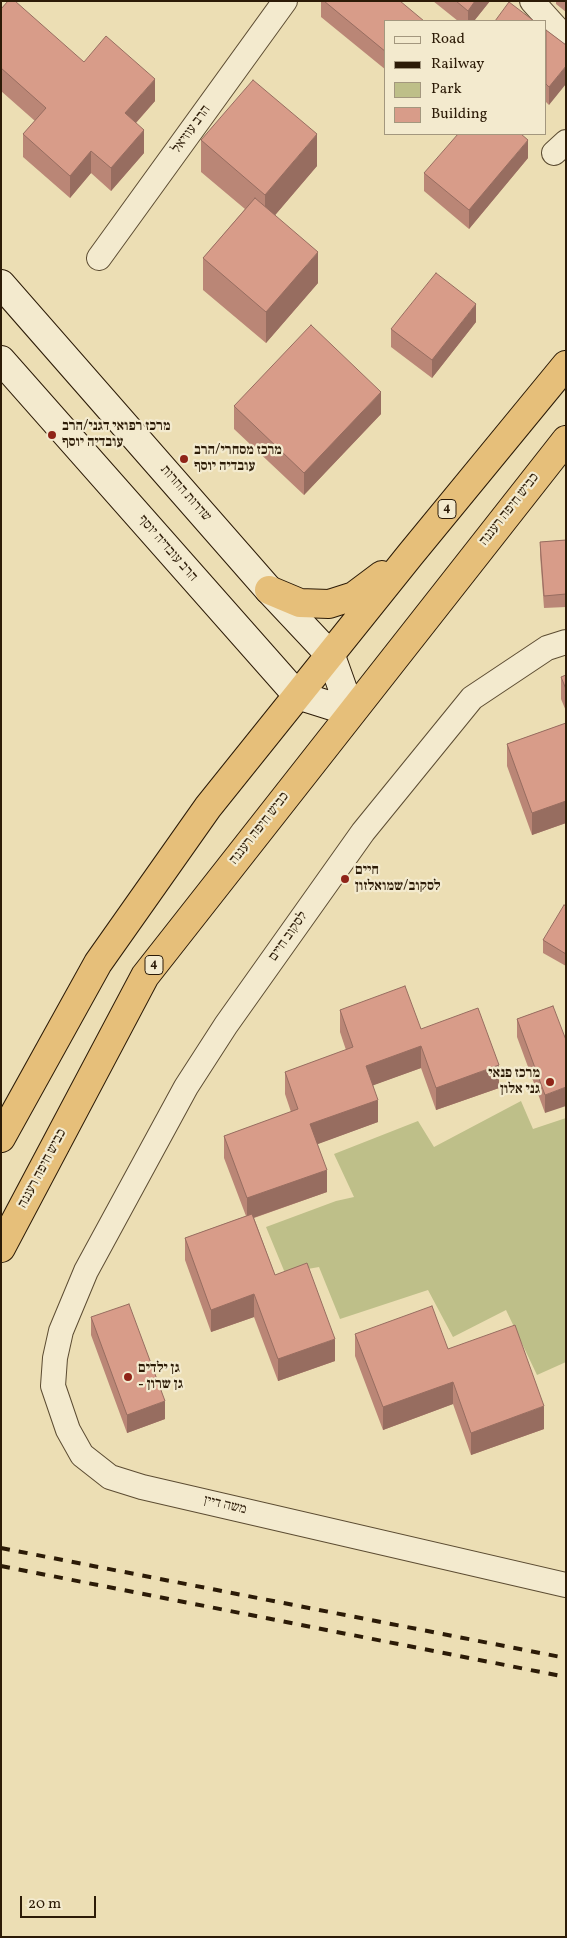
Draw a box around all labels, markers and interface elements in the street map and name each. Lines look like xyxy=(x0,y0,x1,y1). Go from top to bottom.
legend xyxy=(384,20,547,135)
text: Road xyxy=(431,29,465,50)
text: Railway xyxy=(431,54,484,75)
text: Park xyxy=(431,79,462,100)
street label: הרב עוזיאל xyxy=(169,103,215,157)
text: Building xyxy=(431,104,487,125)
place label: מרכז רפואי דגני/הרב עובדיה יוסף xyxy=(62,419,170,452)
marker: מרכז רפואי דגני/הרב עובדיה יוסף xyxy=(46,429,58,441)
place label: מרכז מסחרי/הרב עובדיה יוסף xyxy=(194,443,282,476)
marker: מרכז מסחרי/הרב עובדיה יוסף xyxy=(178,453,190,465)
street label: שדרות החרות xyxy=(156,462,214,526)
street label: כביש חיפה רעננה xyxy=(476,470,544,550)
road number: 4 xyxy=(438,499,456,518)
street label: הרב עובדיה יוסף xyxy=(134,512,200,586)
street label: כביש חיפה רעננה xyxy=(226,789,294,869)
place label: חיים לסקוב/שמואלזון xyxy=(355,863,441,896)
marker: חיים לסקוב/שמואלזון xyxy=(339,873,351,885)
street label: לסקוב חיים xyxy=(266,909,312,965)
road number: 4 xyxy=(145,956,163,974)
place label: מרכז פנאי גני אלון xyxy=(488,1066,540,1098)
marker: מרכז פנאי גני אלון xyxy=(544,1076,556,1088)
street label: כביש חיפה רעננה xyxy=(15,1126,71,1212)
place label: גן ילדים - גן שרון xyxy=(138,1361,183,1394)
marker: גן ילדים - גן שרון xyxy=(122,1371,134,1383)
street label: משה דיין xyxy=(202,1493,248,1519)
scale bar xyxy=(22,1886,99,1918)
text: 20 m xyxy=(28,1894,61,1915)

